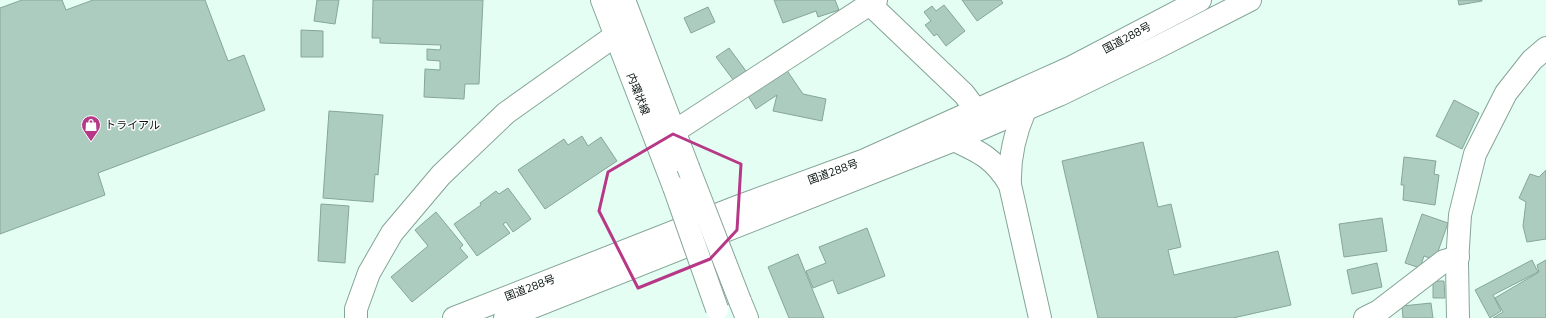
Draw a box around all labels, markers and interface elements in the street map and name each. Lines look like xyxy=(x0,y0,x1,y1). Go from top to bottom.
street label: 国道288号 xyxy=(1100,19,1154,57)
street label: 内環状線 xyxy=(623,71,653,117)
shop icon: トライアル xyxy=(80,114,102,142)
place label: トライアル xyxy=(105,118,160,133)
street label: 国道288号 xyxy=(806,156,860,188)
street label: 国道288号 xyxy=(503,272,557,304)

